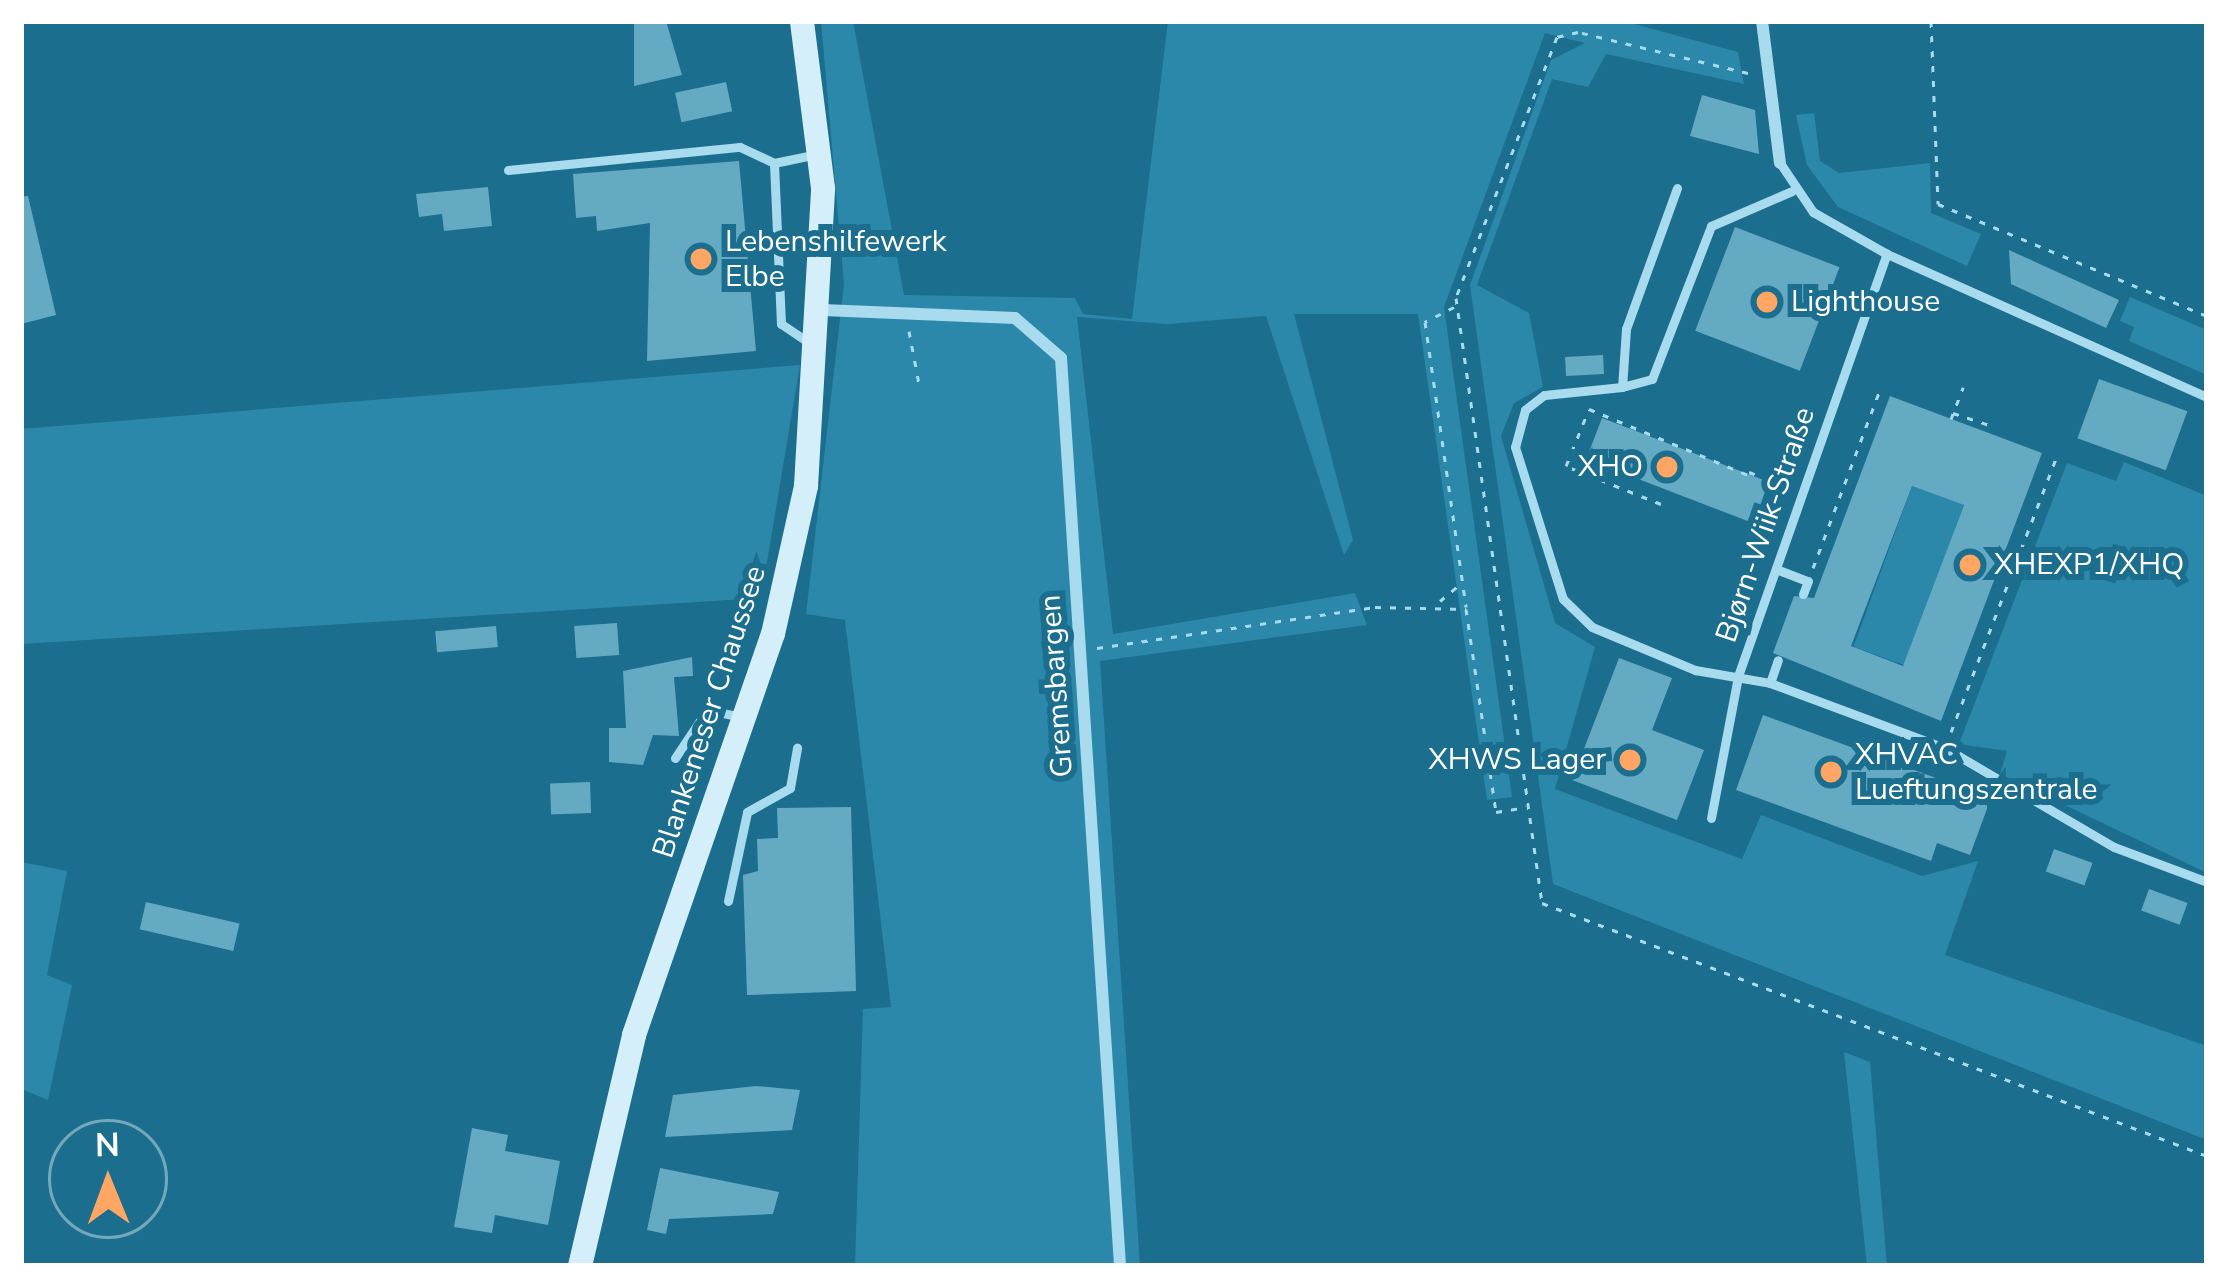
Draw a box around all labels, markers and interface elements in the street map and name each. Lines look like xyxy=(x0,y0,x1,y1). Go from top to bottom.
place label: Lebenshilfewerk Elbe xyxy=(725,224,947,294)
marker: Lebenshilfewerk Elbe xyxy=(688,246,714,272)
place label: Lighthouse xyxy=(1791,284,1940,320)
marker: Lighthouse xyxy=(1754,289,1780,315)
street label: Bjørn-Wiik-Straße xyxy=(1709,403,1823,647)
place label: XHO xyxy=(1578,449,1643,485)
marker: XHO xyxy=(1654,454,1680,480)
place label: XHEXP1/XHQ xyxy=(1994,547,2184,583)
marker: XHEXP1/XHQ xyxy=(1957,552,1983,578)
street label: Blankeneser Chaussee xyxy=(646,561,774,863)
street label: Gremsbargen xyxy=(1033,594,1081,778)
place label: XHVAC Lueftungszentrale xyxy=(1855,737,2098,807)
place label: XHWS Lager xyxy=(1428,742,1606,778)
marker: XHWS Lager xyxy=(1617,747,1643,773)
marker: XHVAC Lueftungszentrale xyxy=(1818,759,1844,785)
north arrow xyxy=(48,1119,168,1239)
text: N xyxy=(95,1123,120,1168)

